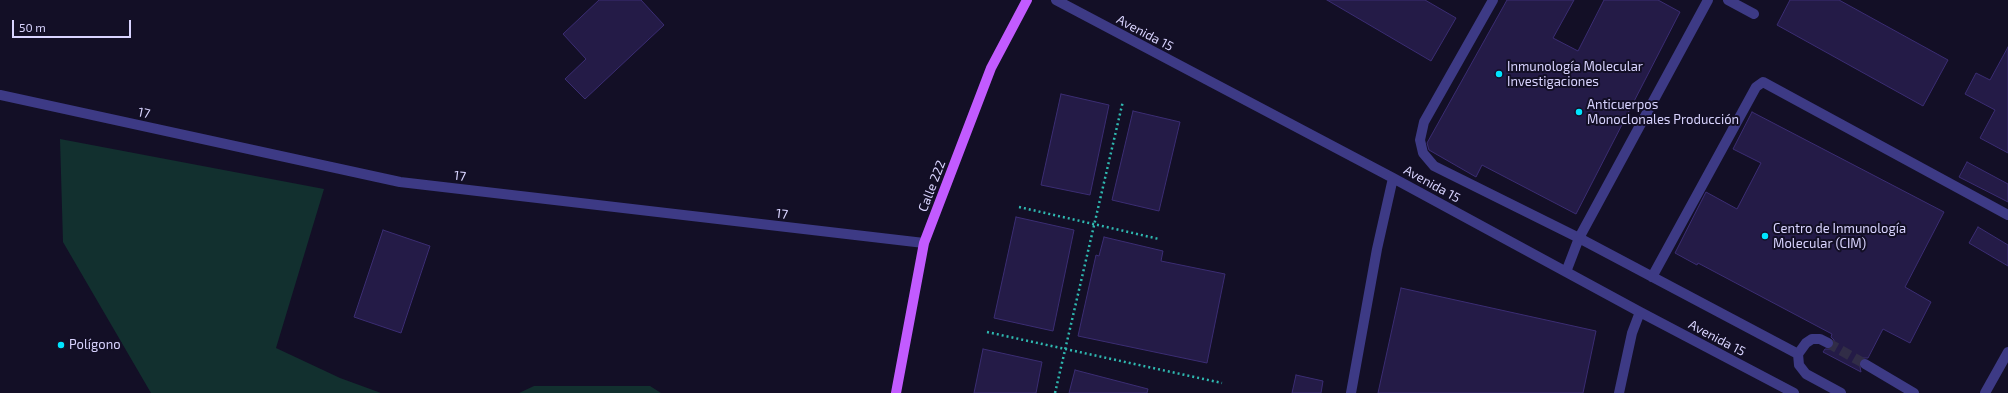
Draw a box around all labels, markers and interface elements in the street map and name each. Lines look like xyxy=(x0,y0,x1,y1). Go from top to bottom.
scale bar xyxy=(14,12,133,38)
street label: Avenida 15 xyxy=(1114,12,1176,54)
text: 50 m xyxy=(19,20,46,34)
place label: Inmunología Molecular Investigaciones xyxy=(1507,59,1643,90)
marker: Inmunología Molecular Investigaciones xyxy=(1494,69,1504,79)
place label: Anticuerpos Monoclonales Producción xyxy=(1587,97,1739,128)
street label: 17 xyxy=(137,104,151,122)
marker: Anticuerpos Monoclonales Producción xyxy=(1574,107,1584,117)
street label: Calle 222 xyxy=(915,158,949,214)
street label: Avenida 15 xyxy=(1401,162,1463,206)
street label: 17 xyxy=(453,168,467,184)
street label: 17 xyxy=(775,206,789,222)
place label: Centro de Inmunología Molecular (CIM) xyxy=(1773,221,1906,252)
marker: Centro de Inmunología Molecular (CIM) xyxy=(1760,231,1770,241)
street label: Avenida 15 xyxy=(1686,317,1748,359)
place label: Polígono xyxy=(69,337,121,353)
marker: Polígono xyxy=(56,340,66,350)

